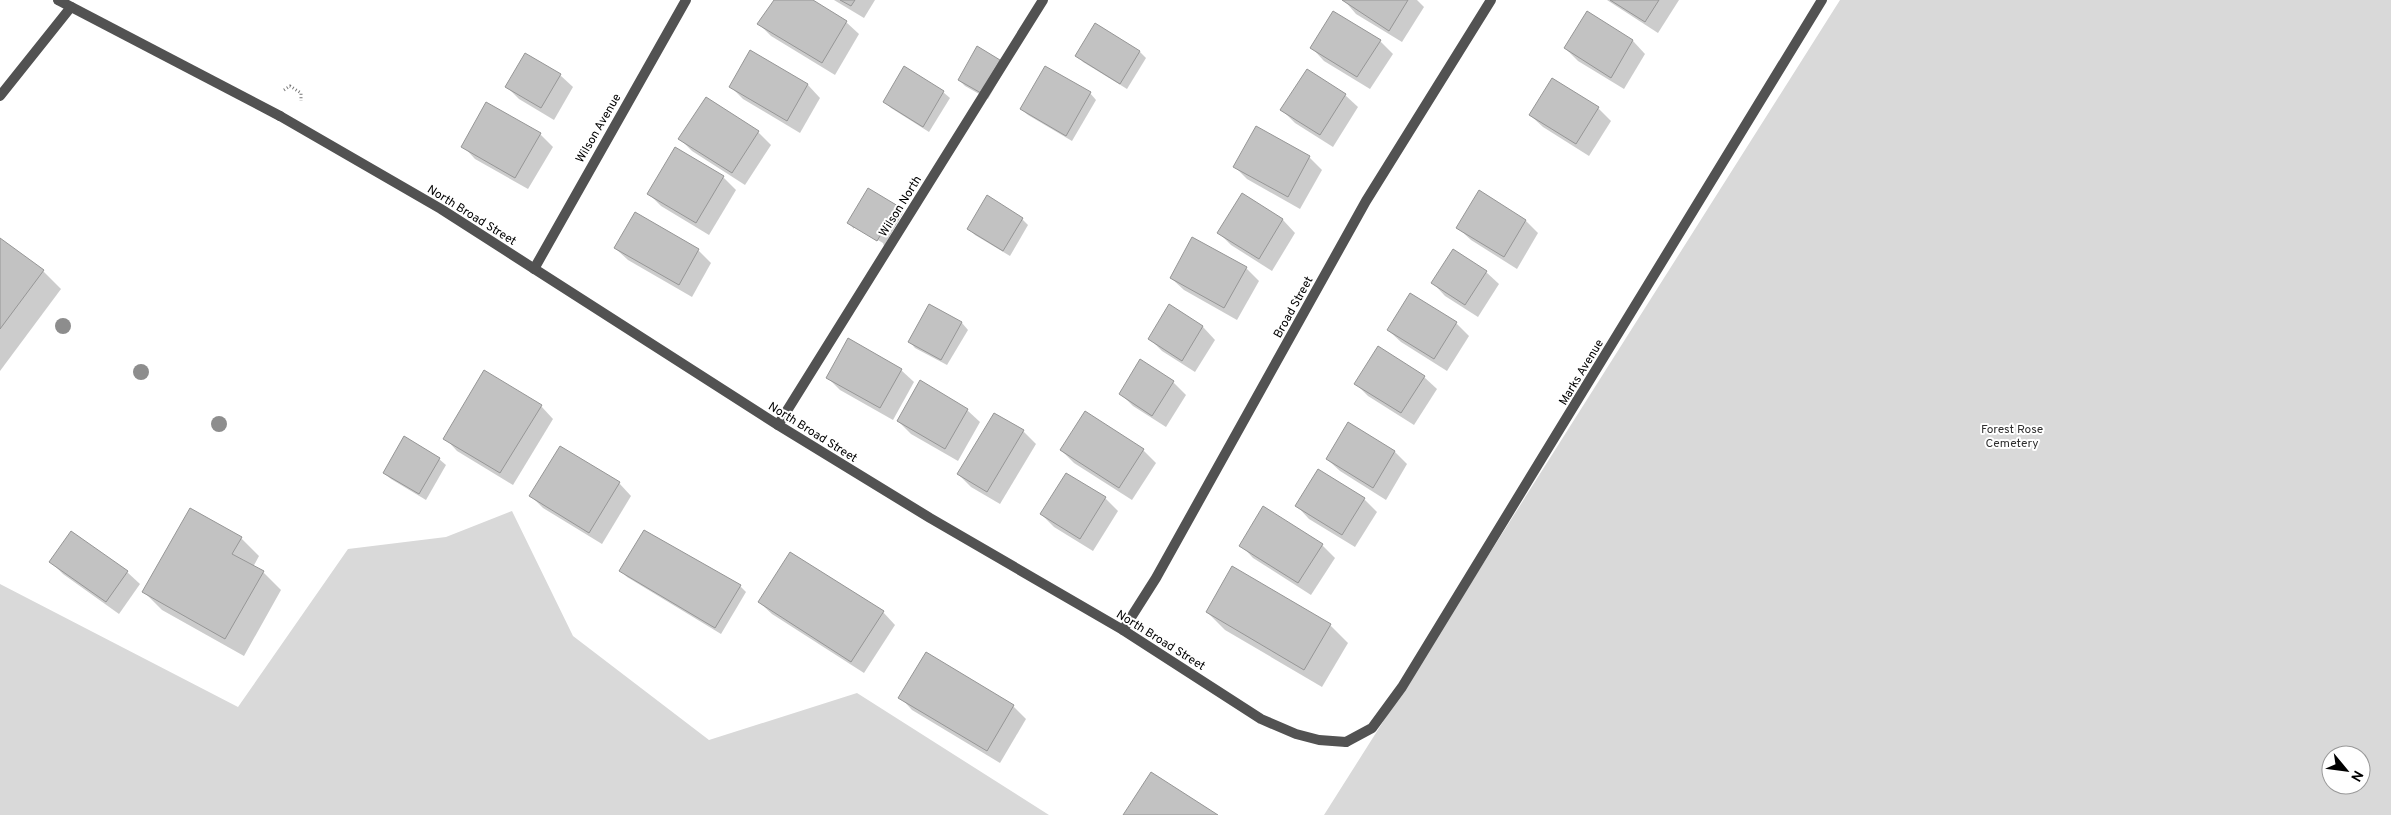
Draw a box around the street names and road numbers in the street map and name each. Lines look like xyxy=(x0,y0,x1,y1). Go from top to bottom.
street label: Wilson Avenue xyxy=(573,91,625,166)
street label: Wilson North xyxy=(876,173,926,240)
street label: North Broad Street xyxy=(424,182,519,250)
street label: Broad Street xyxy=(1270,274,1317,341)
street label: Marks Avenue xyxy=(1556,336,1608,409)
street label: North Broad Street xyxy=(765,399,860,467)
street label: North Broad Street xyxy=(1113,607,1208,675)

